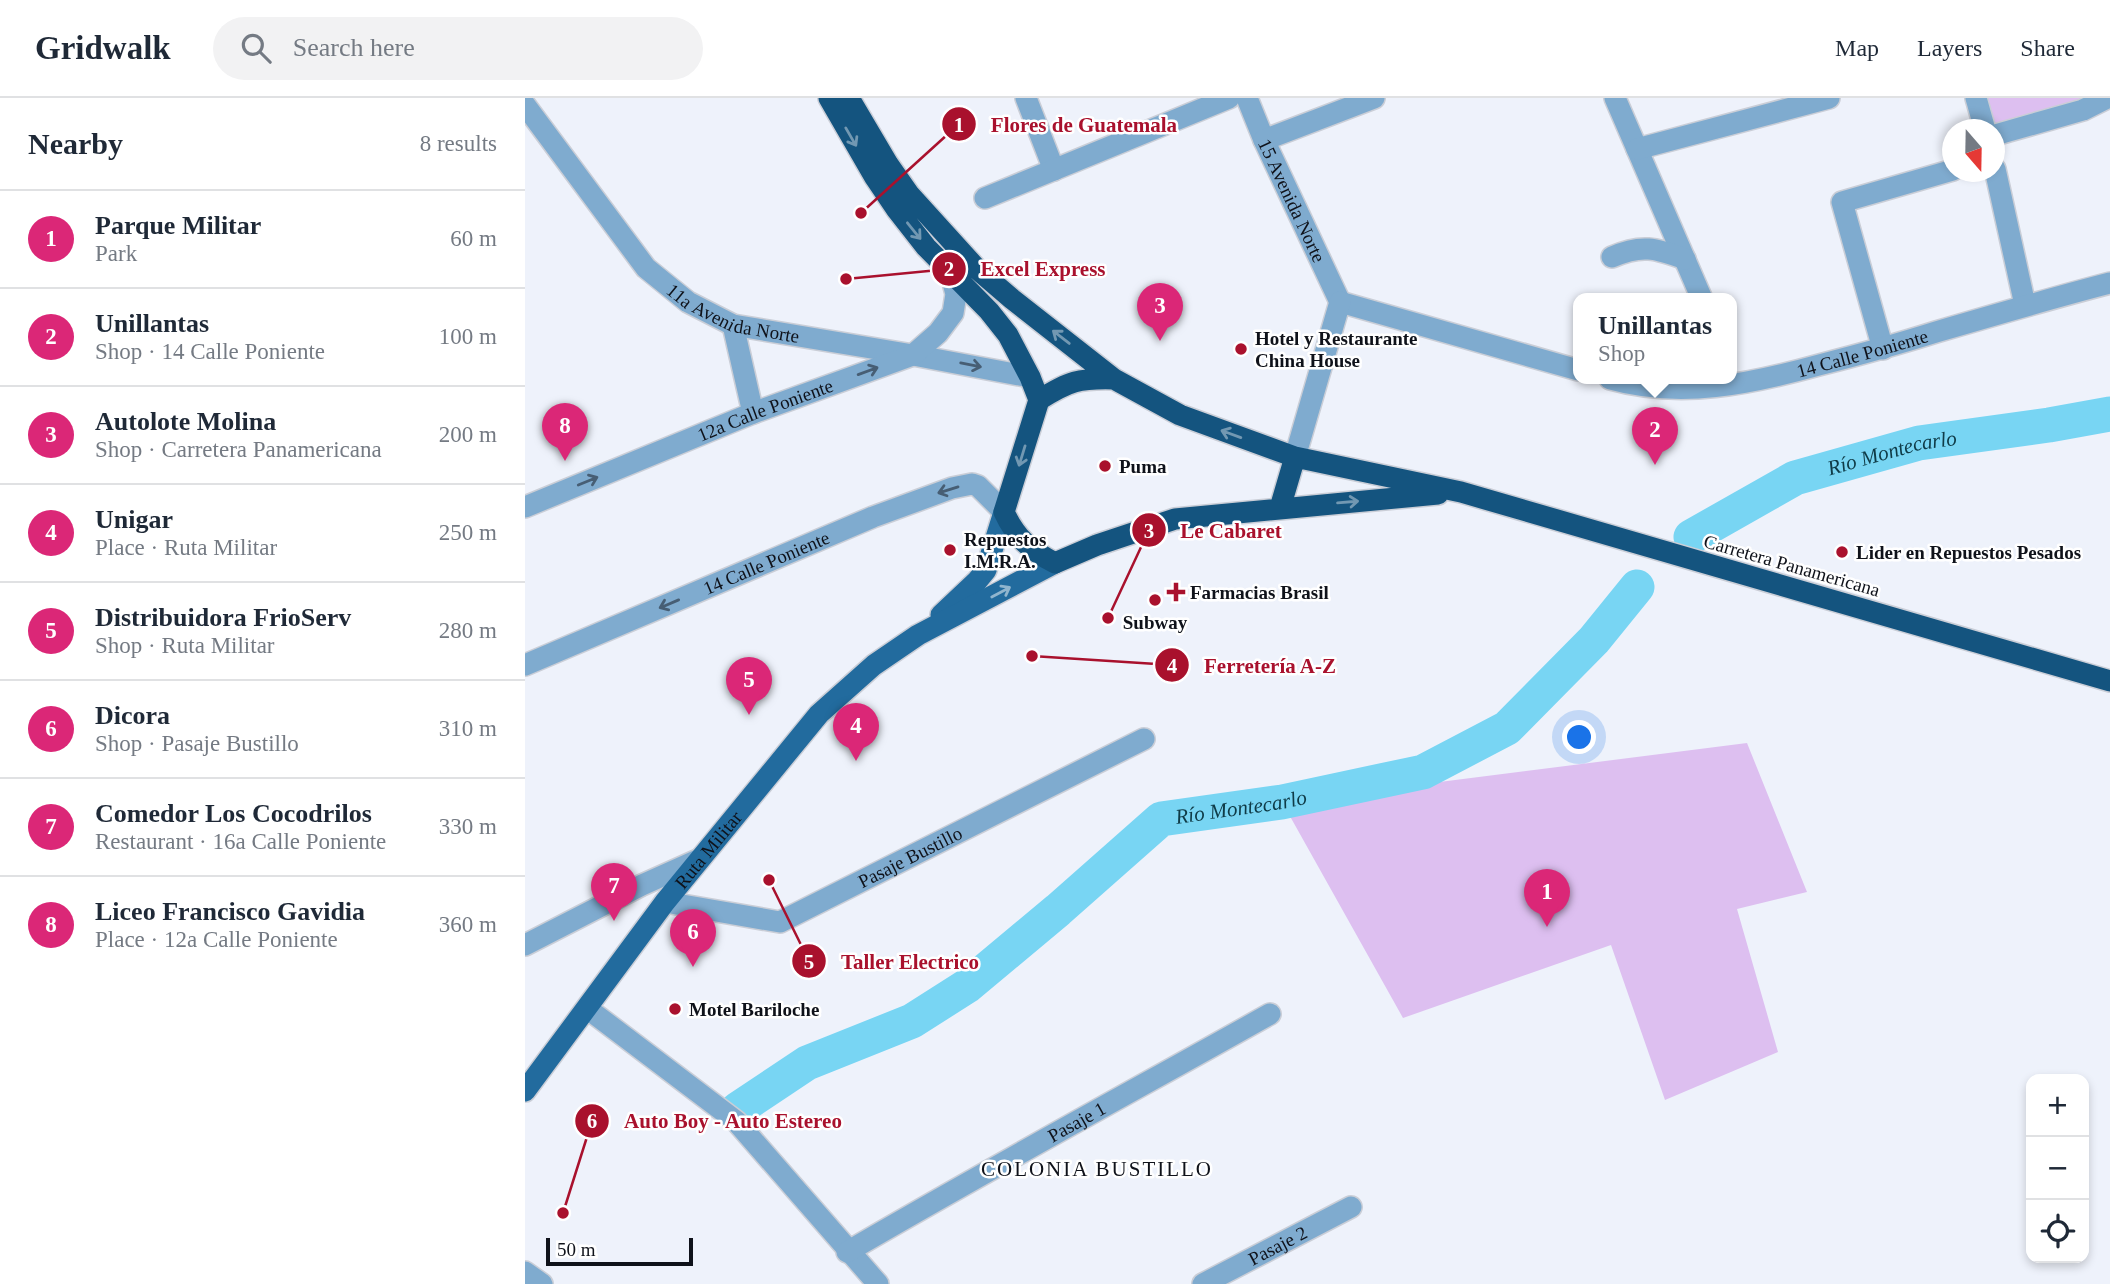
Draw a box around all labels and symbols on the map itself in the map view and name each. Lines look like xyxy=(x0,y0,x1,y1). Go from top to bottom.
callout: Flores de Guatemala xyxy=(942,103,1191,145)
text: 1 xyxy=(954,113,964,137)
text: Flores de Guatemala xyxy=(991,113,1178,137)
north arrow xyxy=(1942,119,2005,182)
one-way arrow xyxy=(845,127,859,147)
street label: 15 Avenida Norte xyxy=(1254,136,1330,266)
one-way arrow xyxy=(906,222,921,240)
callout: Excel Express xyxy=(932,248,1120,290)
text: 2 xyxy=(944,257,954,281)
text: Excel Express xyxy=(980,257,1106,281)
street label: 11a Avenida Norte xyxy=(663,279,801,347)
pin: 3 xyxy=(1137,283,1183,341)
street label: 14 Calle Poniente xyxy=(1794,325,1931,382)
place label: Hotel y Restaurante China House xyxy=(1255,328,1418,371)
one-way arrow xyxy=(1052,330,1070,345)
marker: Hotel y Restaurante China House xyxy=(1233,341,1249,357)
one-way arrow xyxy=(959,359,982,373)
one-way arrow xyxy=(857,364,879,376)
street label: 12a Calle Poniente xyxy=(694,375,836,446)
pin: 8 xyxy=(542,403,588,461)
pin: 2 xyxy=(1632,407,1678,465)
water label: Río Montecarlo xyxy=(1824,426,1958,481)
one-way arrow xyxy=(1220,427,1242,439)
one-way arrow xyxy=(1014,445,1027,467)
place label: Puma xyxy=(1119,456,1167,477)
marker: Puma xyxy=(1097,458,1113,474)
one-way arrow xyxy=(577,474,598,487)
one-way arrow xyxy=(937,485,959,498)
one-way arrow xyxy=(1336,495,1359,508)
callout: Le Cabaret xyxy=(1132,509,1296,551)
text: 3 xyxy=(1144,519,1154,543)
text: Le Cabaret xyxy=(1180,519,1282,543)
street label: 14 Calle Poniente xyxy=(700,527,833,599)
place label: Repuestos I.M.R.A. xyxy=(964,529,1046,572)
street label: Carretera Panamericana xyxy=(1702,530,1883,601)
marker: Repuestos I.M.R.A. xyxy=(942,542,958,558)
place label: Lider en Repuestos Pesados xyxy=(1856,542,2081,563)
marker: Lider en Repuestos Pesados xyxy=(1834,544,1850,560)
place label: Farmacias Brasil xyxy=(1190,582,1329,603)
one-way arrow xyxy=(990,584,1010,598)
marker: Farmacias Brasil xyxy=(1168,584,1184,600)
marker: Subway xyxy=(1147,592,1163,608)
one-way arrow xyxy=(659,598,680,611)
place label: Subway xyxy=(1123,612,1188,633)
callout: Ferretería A-Z xyxy=(1155,644,1351,686)
text: 4 xyxy=(1167,654,1178,678)
text: Ferretería A-Z xyxy=(1204,654,1336,678)
pin: 5 xyxy=(726,657,772,715)
pin: 4 xyxy=(833,703,879,761)
your location xyxy=(1562,720,1596,754)
water label: Río Montecarlo xyxy=(1173,785,1309,829)
street label: Ruta Militar xyxy=(671,807,747,893)
street label: Pasaje Bustillo xyxy=(855,822,965,892)
pin: 7 xyxy=(591,863,637,921)
pin: 1 xyxy=(1524,869,1570,927)
pin: 6 xyxy=(670,909,716,967)
callout: Taller Electrico xyxy=(791,940,993,982)
text: 5 xyxy=(804,950,814,974)
text: Taller Electrico xyxy=(841,950,979,974)
place label: Motel Bariloche xyxy=(689,999,819,1020)
marker: Motel Bariloche xyxy=(667,1001,683,1017)
street label: Pasaje 1 xyxy=(1044,1098,1109,1147)
callout: Auto Boy - Auto Estereo xyxy=(574,1100,856,1142)
text: 6 xyxy=(587,1109,597,1133)
text: Auto Boy - Auto Estereo xyxy=(624,1109,842,1133)
district label: COLONIA BUSTILLO xyxy=(981,1157,1213,1181)
street label: Pasaje 2 xyxy=(1245,1222,1310,1269)
scale bar xyxy=(546,1235,693,1267)

